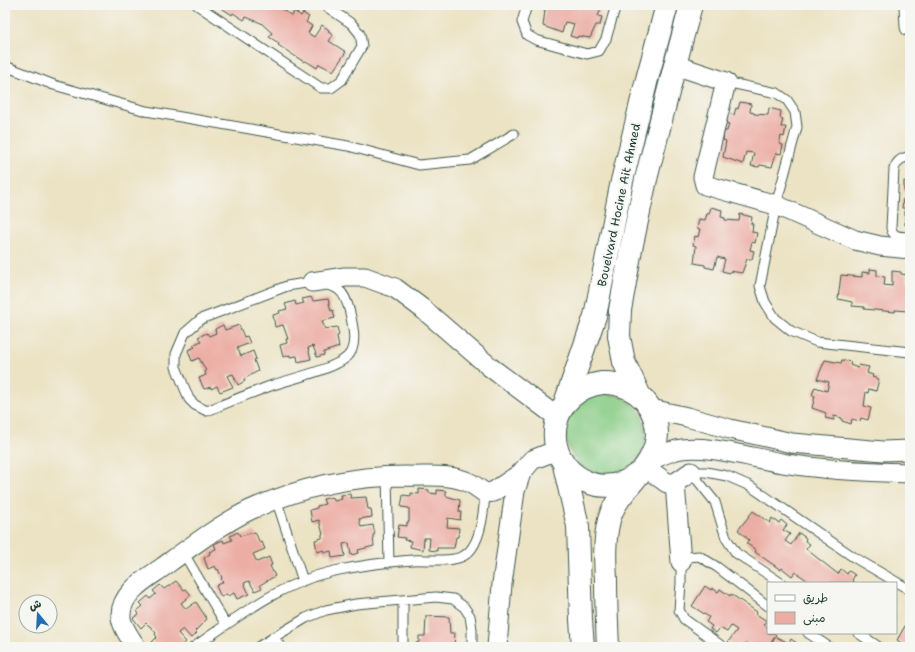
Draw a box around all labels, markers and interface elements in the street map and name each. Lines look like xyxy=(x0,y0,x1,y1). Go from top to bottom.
street label: Bouelvard Hocine Ait Ahmed xyxy=(594,122,644,288)
legend xyxy=(767,582,897,634)
text: طريق xyxy=(803,590,828,606)
north arrow xyxy=(18,594,58,634)
text: ش xyxy=(27,596,43,614)
text: مبنى xyxy=(803,610,826,626)

